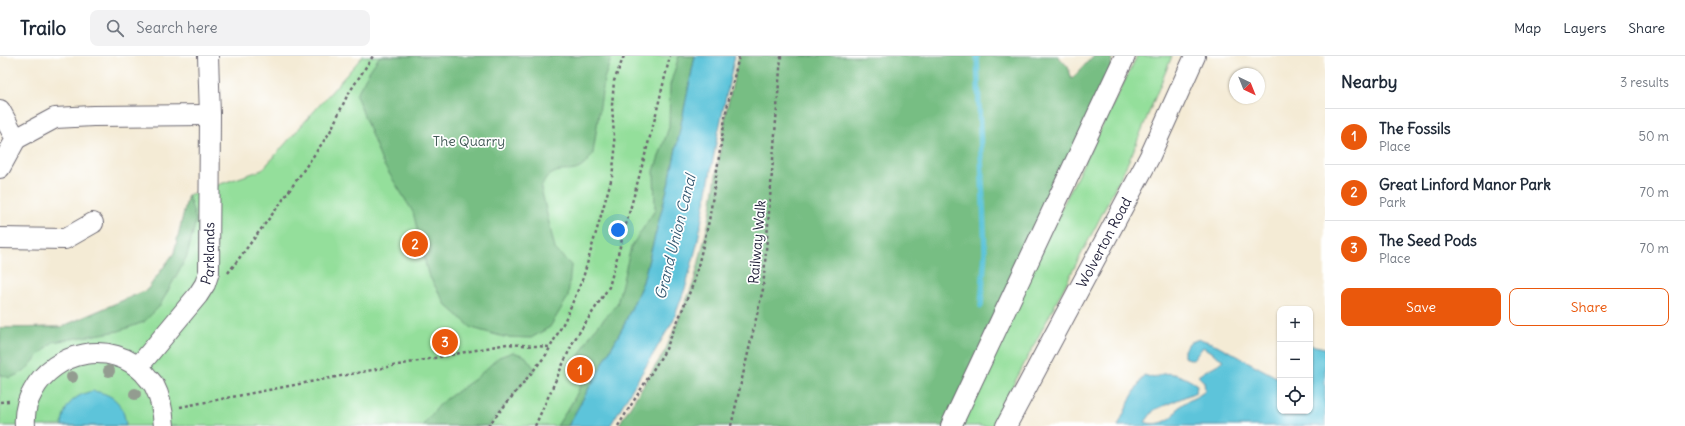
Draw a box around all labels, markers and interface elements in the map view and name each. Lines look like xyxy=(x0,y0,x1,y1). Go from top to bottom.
search box xyxy=(90,10,370,46)
text: Trailo xyxy=(20,16,66,40)
icon: search xyxy=(104,17,126,39)
text: Search here xyxy=(136,18,218,37)
text: Map xyxy=(1514,19,1541,37)
text: Layers xyxy=(1563,19,1606,37)
text: Share xyxy=(1628,19,1665,37)
north arrow xyxy=(1229,68,1265,104)
text: Nearby xyxy=(1341,71,1397,93)
text: 3 results xyxy=(1620,74,1669,91)
text: The Fossils xyxy=(1379,119,1451,138)
text: 1 xyxy=(1351,128,1357,145)
text: 50 m xyxy=(1638,128,1669,145)
park label: The Quarry xyxy=(433,132,505,150)
text: Place xyxy=(1379,138,1410,155)
water label: Grand Union Canal xyxy=(650,170,700,301)
text: Great Linford Manor Park xyxy=(1379,175,1551,194)
text: 2 xyxy=(1350,184,1358,201)
text: 70 m xyxy=(1640,184,1669,201)
street label: Wolverton Road xyxy=(1072,194,1135,291)
text: Park xyxy=(1379,194,1406,211)
street label: Railway Walk xyxy=(744,199,770,285)
your location xyxy=(608,220,628,240)
street label: Parklands xyxy=(196,222,219,287)
pin: 2 xyxy=(402,229,428,259)
text: The Seed Pods xyxy=(1379,231,1477,250)
text: 3 xyxy=(1350,240,1358,257)
text: 70 m xyxy=(1640,240,1669,257)
text: Place xyxy=(1379,250,1410,267)
button: Save xyxy=(1341,288,1501,326)
button: Share xyxy=(1509,288,1669,326)
map controls xyxy=(1277,306,1313,414)
button: + xyxy=(1277,306,1313,342)
pin: 3 xyxy=(432,327,458,357)
button: − xyxy=(1277,342,1313,378)
pin: 1 xyxy=(567,355,593,385)
button: locate xyxy=(1277,378,1313,414)

